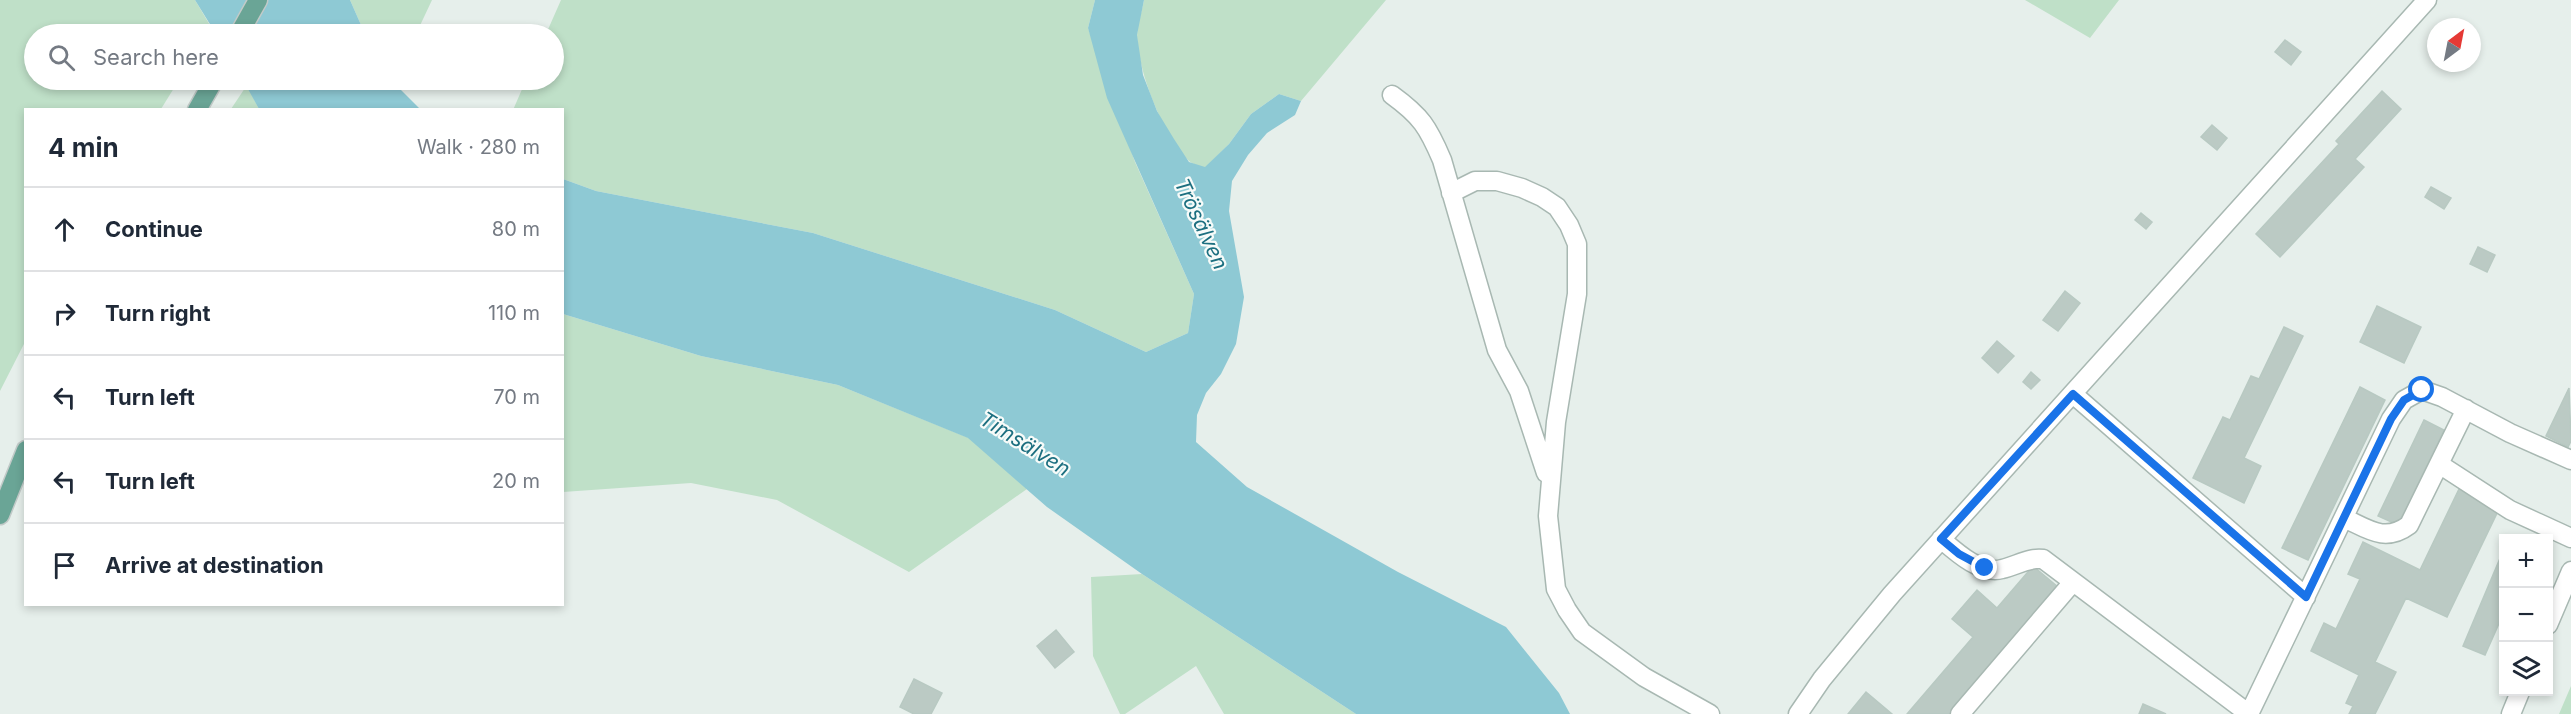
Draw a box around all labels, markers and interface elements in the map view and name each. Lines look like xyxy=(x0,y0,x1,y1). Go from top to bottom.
north arrow xyxy=(2427,18,2481,72)
search box xyxy=(24,24,564,90)
icon: search xyxy=(45,41,78,74)
text: Search here xyxy=(93,44,219,70)
text: 4 min xyxy=(48,132,119,163)
text: Walk · 280 m xyxy=(417,135,540,159)
water label: Trösälven xyxy=(1169,174,1233,273)
icon: ahead xyxy=(48,213,81,246)
text: Continue xyxy=(105,216,203,242)
text: 80 m xyxy=(492,217,540,241)
icon: right xyxy=(48,297,81,330)
text: Turn right xyxy=(105,300,211,326)
text: 110 m xyxy=(488,301,540,325)
route start xyxy=(2408,376,2434,402)
icon: left xyxy=(48,381,81,414)
text: Turn left xyxy=(105,384,195,410)
text: 70 m xyxy=(493,385,540,409)
water label: Timsälven xyxy=(975,406,1075,481)
icon: left xyxy=(48,465,81,498)
text: Turn left xyxy=(105,468,195,494)
text: 20 m xyxy=(492,469,540,493)
map controls xyxy=(2499,534,2553,696)
button: + xyxy=(2499,534,2553,588)
icon: arrive xyxy=(48,549,81,582)
text: Arrive at destination xyxy=(105,552,324,578)
route end xyxy=(1971,554,1997,580)
button: − xyxy=(2499,588,2553,642)
button: layers xyxy=(2499,642,2553,696)

